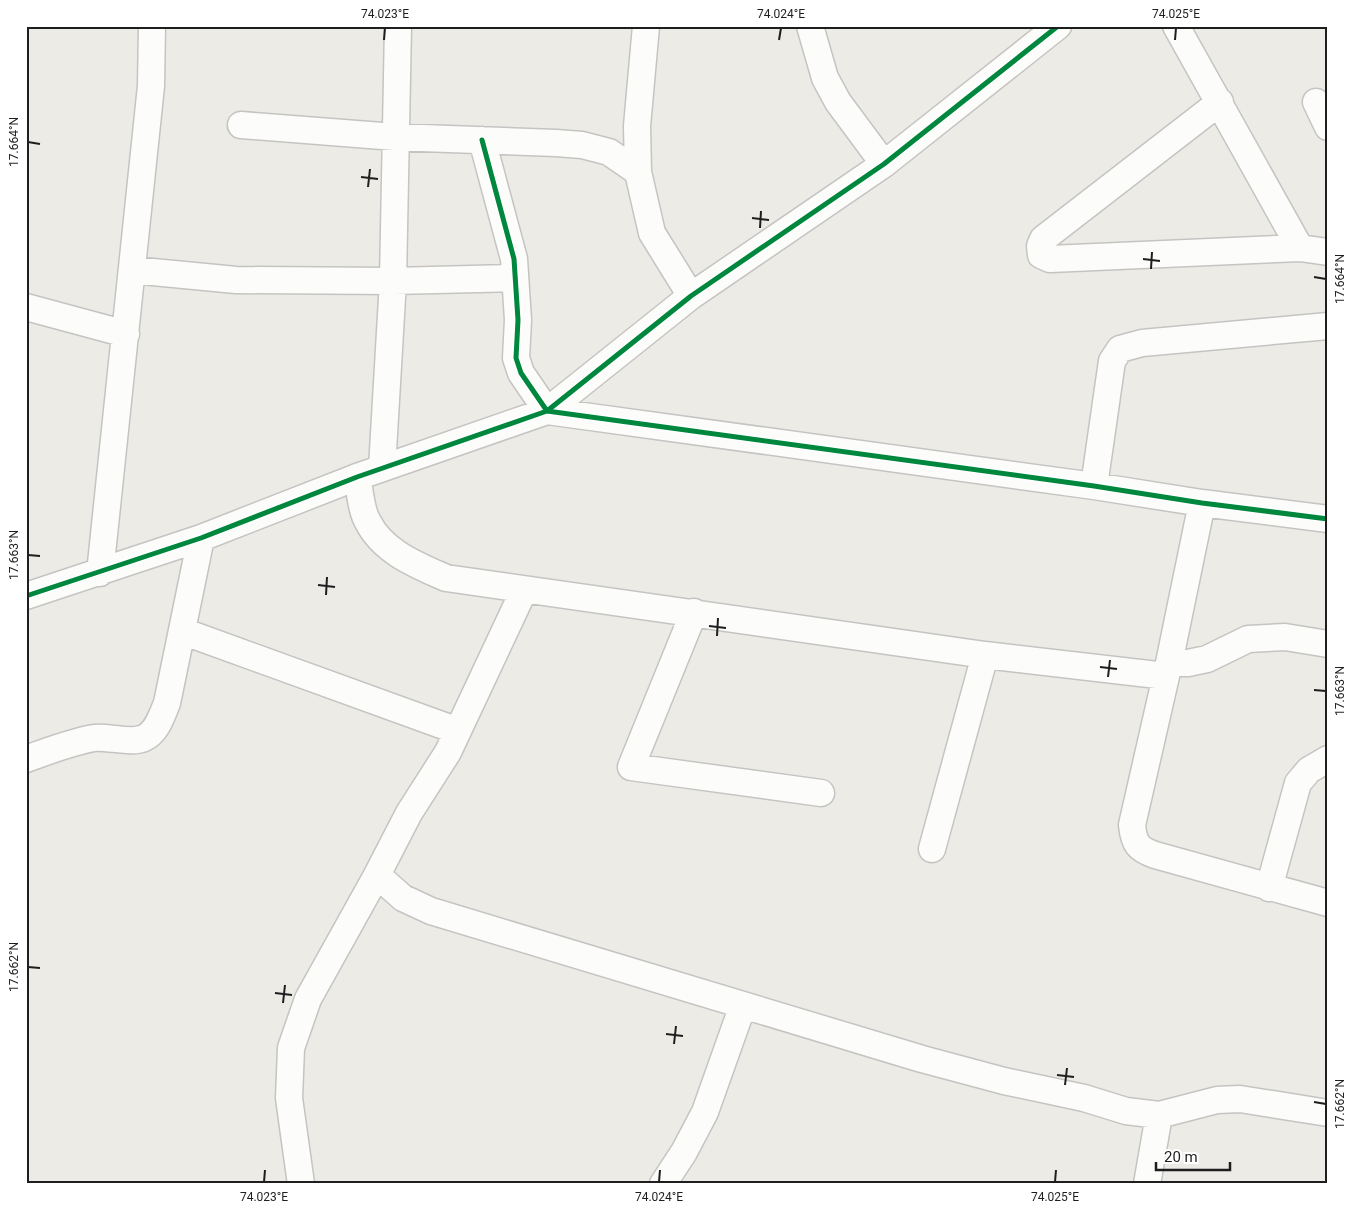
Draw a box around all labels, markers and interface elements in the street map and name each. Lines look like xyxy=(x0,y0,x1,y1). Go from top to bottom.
text: 74.023°E xyxy=(361,7,409,21)
text: 74.024°E xyxy=(757,7,805,21)
text: 74.025°E xyxy=(1152,7,1200,21)
text: 17.664°N xyxy=(7,117,21,167)
text: 17.664°N xyxy=(1333,254,1347,304)
text: 17.663°N xyxy=(7,530,21,580)
text: 17.663°N xyxy=(1333,666,1347,716)
text: 17.662°N xyxy=(7,942,21,992)
text: 17.662°N xyxy=(1333,1079,1347,1129)
scale bar xyxy=(1156,1140,1230,1172)
text: 20 m xyxy=(1164,1148,1198,1166)
text: 74.023°E xyxy=(240,1190,288,1204)
text: 74.024°E xyxy=(635,1190,683,1204)
text: 74.025°E xyxy=(1031,1190,1079,1204)

